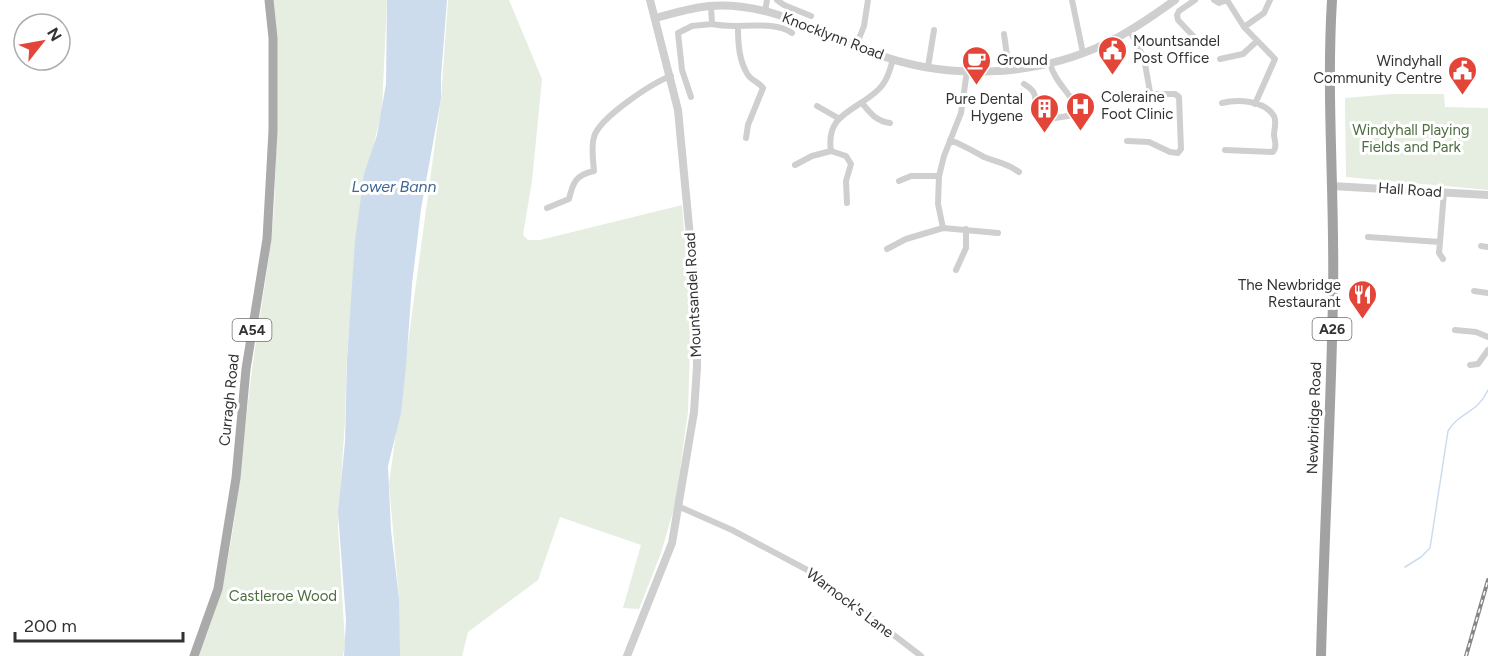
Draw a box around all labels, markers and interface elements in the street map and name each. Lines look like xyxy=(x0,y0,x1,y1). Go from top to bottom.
street label: Knocklynn Road xyxy=(779,8,887,64)
north arrow xyxy=(12,12,72,72)
text: N xyxy=(43,24,66,45)
place label: Mountsandel Post Office xyxy=(1133,32,1220,67)
public building icon: Mountsandel Post Office xyxy=(1096,34,1128,76)
cafe icon: Ground xyxy=(960,44,992,86)
place label: Ground xyxy=(997,51,1048,69)
place label: Windyhall Community Centre xyxy=(1313,52,1442,87)
public building icon: Windyhall Community Centre xyxy=(1447,54,1479,96)
place label: Coleraine Foot Clinic xyxy=(1101,88,1173,123)
place label: Pure Dental Hygene xyxy=(946,90,1023,125)
hospital icon: Coleraine Foot Clinic xyxy=(1064,90,1096,132)
building icon: Pure Dental Hygene xyxy=(1028,92,1060,134)
park label: Windyhall Playing Fields and Park xyxy=(1352,121,1470,156)
water label: Lower Bann xyxy=(352,177,437,196)
street label: Hall Road xyxy=(1378,179,1442,201)
street label: Mountsandel Road xyxy=(681,232,705,358)
place label: The Newbridge Restaurant xyxy=(1238,276,1341,311)
restaurant icon: The Newbridge Restaurant xyxy=(1346,278,1378,320)
road number: A26 xyxy=(1312,318,1352,340)
road number: A54 xyxy=(232,319,272,341)
street label: Curragh Road xyxy=(215,353,243,447)
street label: Newbridge Road xyxy=(1303,361,1325,475)
street label: Warnock's Lane xyxy=(803,564,897,642)
park label: Castleroe Wood xyxy=(229,587,337,605)
scale bar xyxy=(15,605,183,643)
text: 200 m xyxy=(24,615,77,637)

